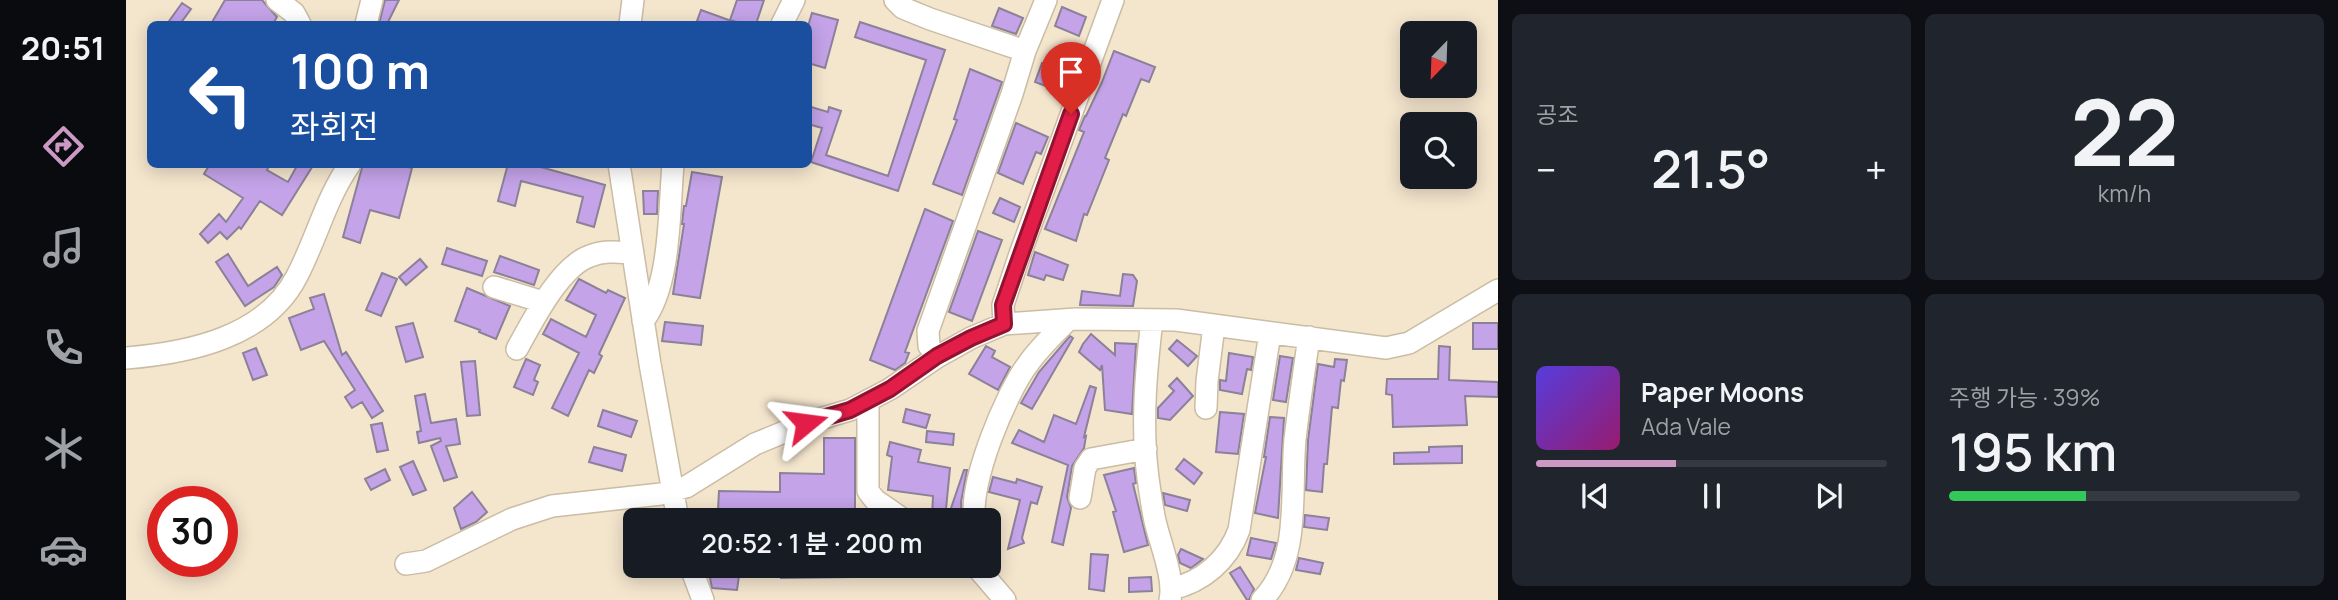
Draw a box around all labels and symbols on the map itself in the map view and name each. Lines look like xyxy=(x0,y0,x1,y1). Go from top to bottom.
north arrow xyxy=(1400,21,1477,98)
pin xyxy=(1041,42,1101,114)
position arrow xyxy=(769,386,843,460)
speed limit sign: 30 xyxy=(147,486,238,577)

